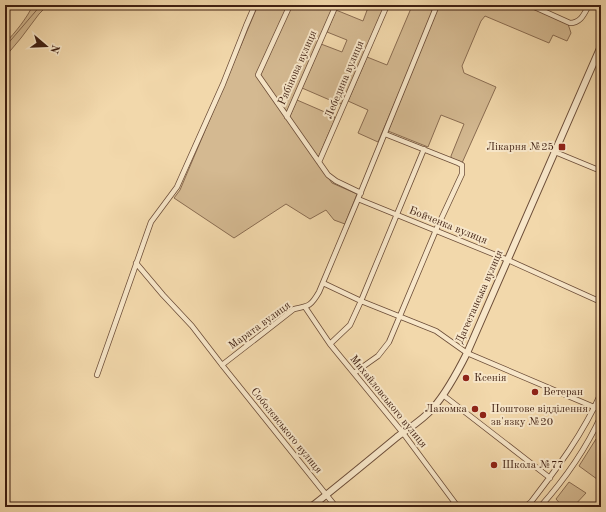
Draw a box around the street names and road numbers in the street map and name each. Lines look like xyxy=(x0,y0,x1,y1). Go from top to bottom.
street label: Рябінова вулиця xyxy=(277,29,320,107)
street label: Лебедина вулиця xyxy=(324,39,367,121)
street label: Бойченка вулиця xyxy=(407,205,489,247)
street label: Дагестанська вулиця xyxy=(454,248,506,346)
street label: Марата вулиця xyxy=(227,300,293,352)
street label: Михайловського вулиця xyxy=(347,354,429,450)
street label: Соболєвського вулиця xyxy=(248,386,324,476)

